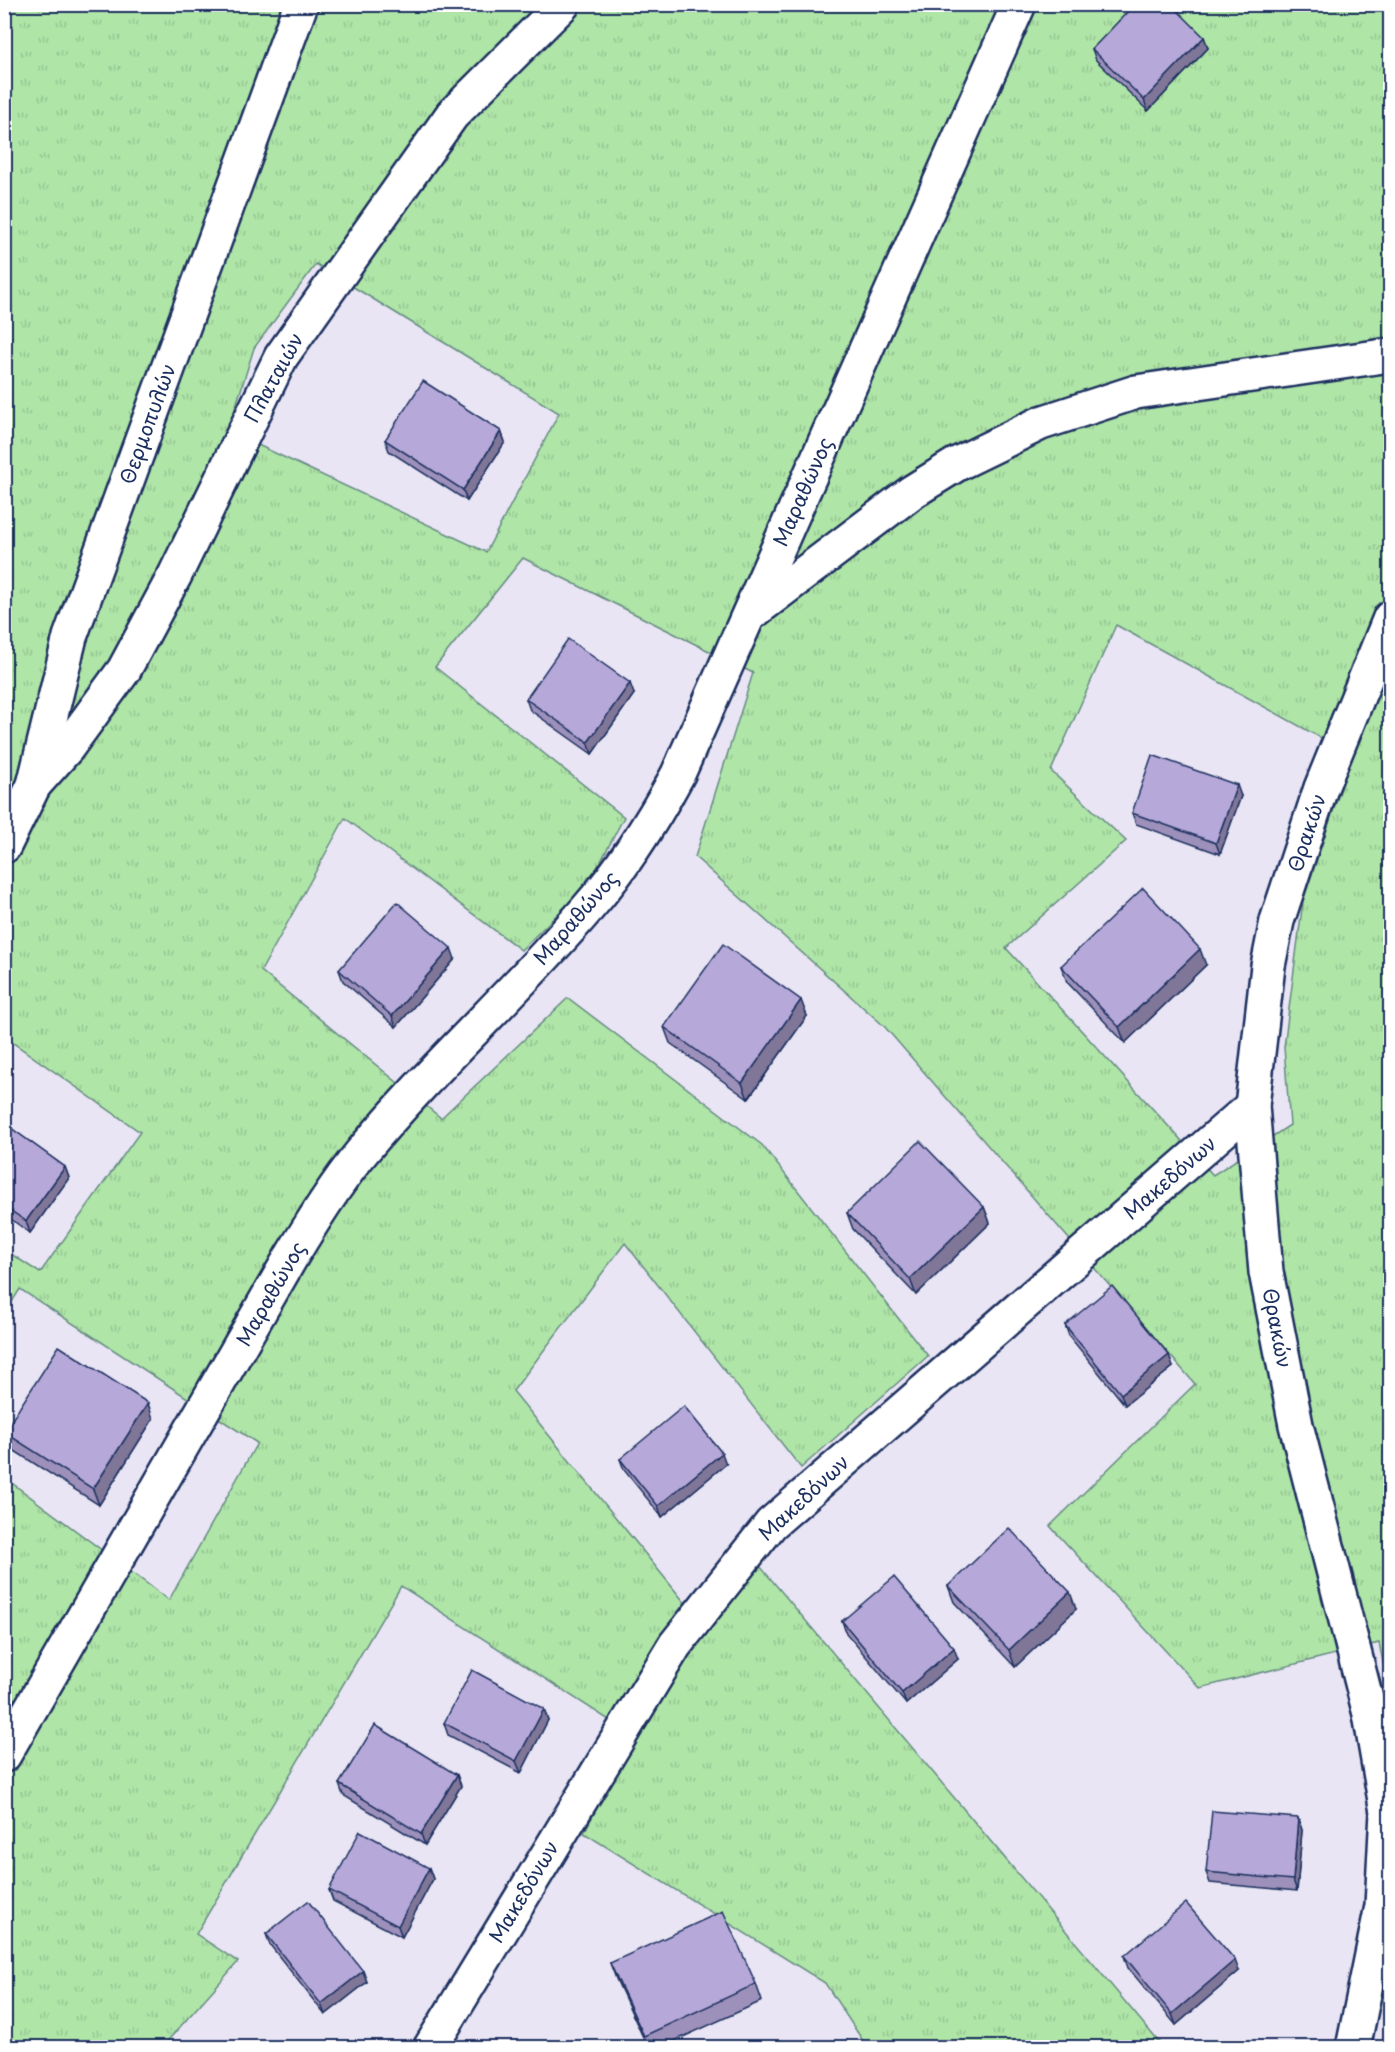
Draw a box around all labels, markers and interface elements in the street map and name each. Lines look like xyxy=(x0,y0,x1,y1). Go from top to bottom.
street label: Πλαταιών xyxy=(236,327,310,428)
street label: Θερμοπυλών xyxy=(111,359,183,488)
street label: Μαραθώνος xyxy=(765,432,839,551)
street label: Θρακών xyxy=(1279,790,1333,876)
street label: Μαραθώνος xyxy=(526,864,625,971)
street label: Μακεδόνων xyxy=(1116,1128,1223,1226)
street label: Μαραθώνος xyxy=(228,1236,312,1351)
street label: Θρακών xyxy=(1256,1285,1300,1370)
street label: Μακεδόνων xyxy=(751,1447,856,1547)
street label: Μακεδόνων xyxy=(481,1834,566,1948)

